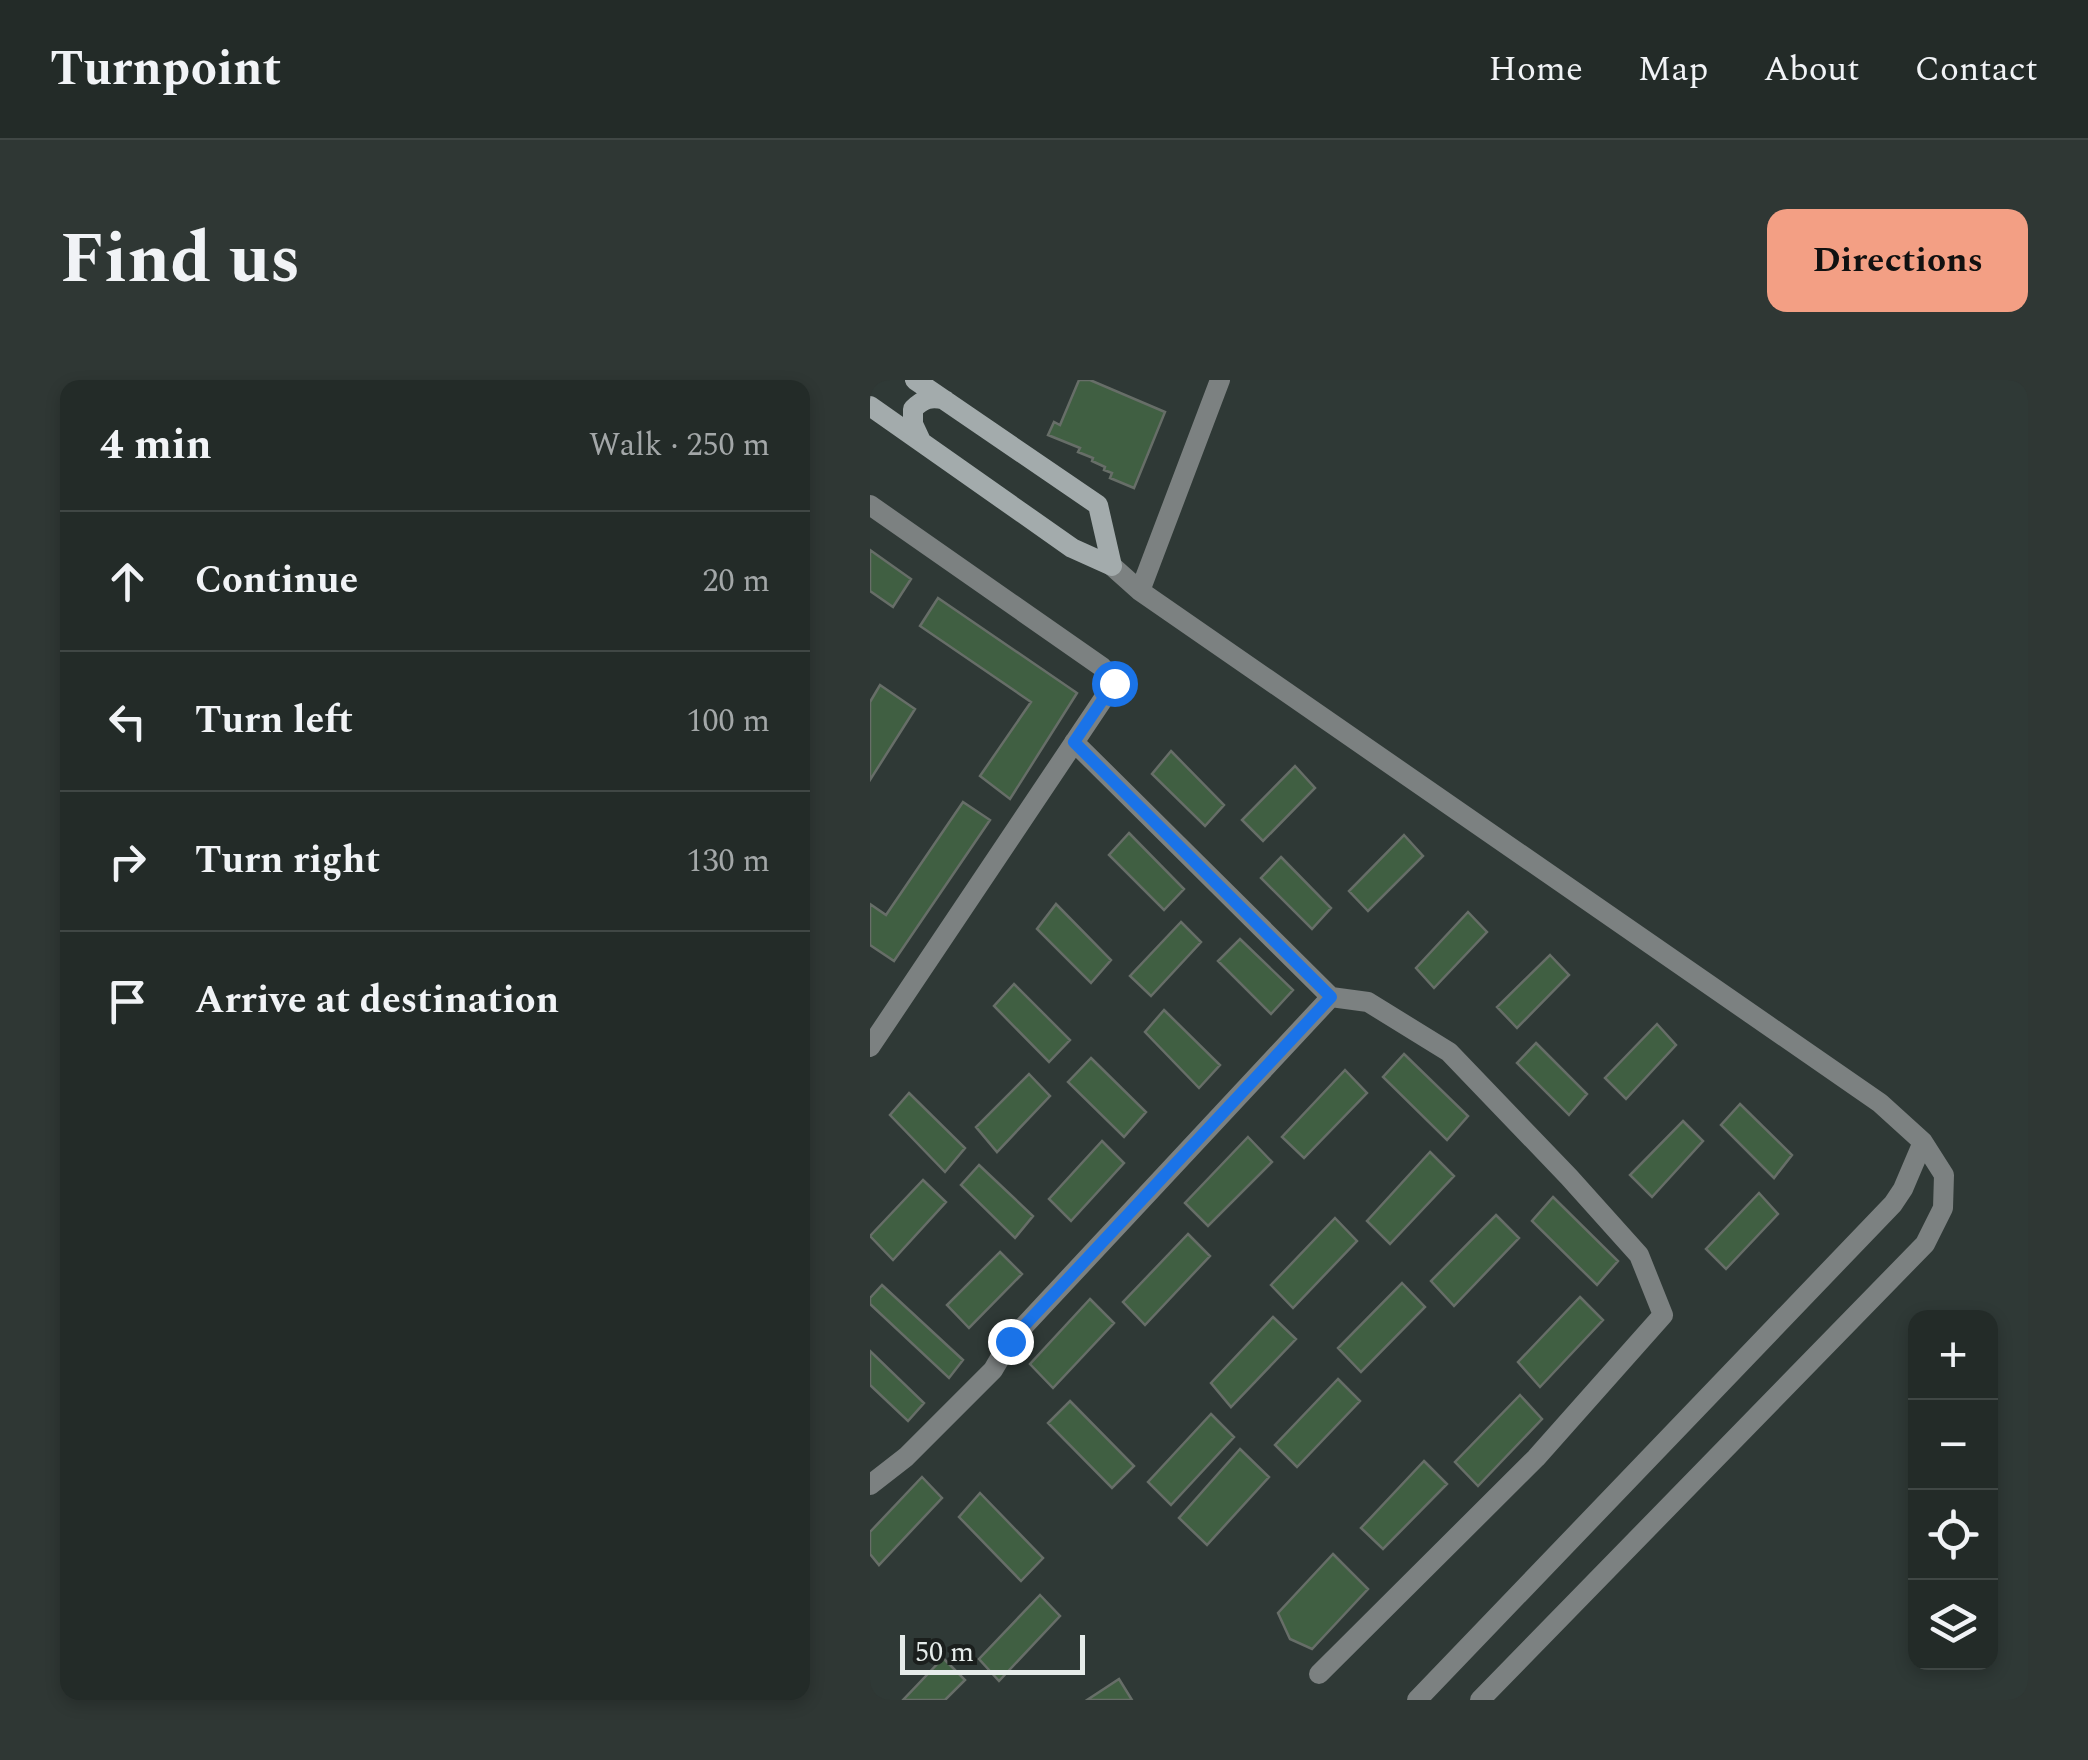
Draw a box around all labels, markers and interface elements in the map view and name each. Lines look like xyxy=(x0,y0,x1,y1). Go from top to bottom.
text: Turnpoint xyxy=(50,33,281,106)
text: Home xyxy=(1489,43,1583,96)
text: Map xyxy=(1638,43,1708,96)
text: About xyxy=(1763,43,1860,96)
text: Contact xyxy=(1915,43,2038,96)
text: Find us xyxy=(60,207,301,313)
button: Directions xyxy=(1767,209,2028,312)
text: 4 min xyxy=(100,414,212,477)
text: Walk · 250 m xyxy=(589,421,770,470)
text: Continue xyxy=(195,552,358,610)
icon: ahead xyxy=(100,554,155,609)
text: 20 m xyxy=(702,557,770,606)
route start xyxy=(1092,661,1138,707)
text: Turn left xyxy=(195,692,353,750)
icon: left xyxy=(100,694,155,749)
text: 100 m xyxy=(686,697,770,746)
text: Turn right xyxy=(195,832,380,890)
icon: right xyxy=(100,834,155,889)
text: 130 m xyxy=(686,837,770,886)
text: Arrive at destination xyxy=(195,972,559,1030)
icon: arrive xyxy=(100,974,155,1029)
map controls xyxy=(1908,1310,1998,1670)
button: + xyxy=(1908,1310,1998,1400)
route end xyxy=(988,1319,1034,1365)
button: − xyxy=(1908,1400,1998,1490)
button: locate xyxy=(1908,1490,1998,1580)
button: layers xyxy=(1908,1580,1998,1670)
scale bar xyxy=(900,1630,1085,1674)
text: 50 m xyxy=(915,1631,974,1674)

